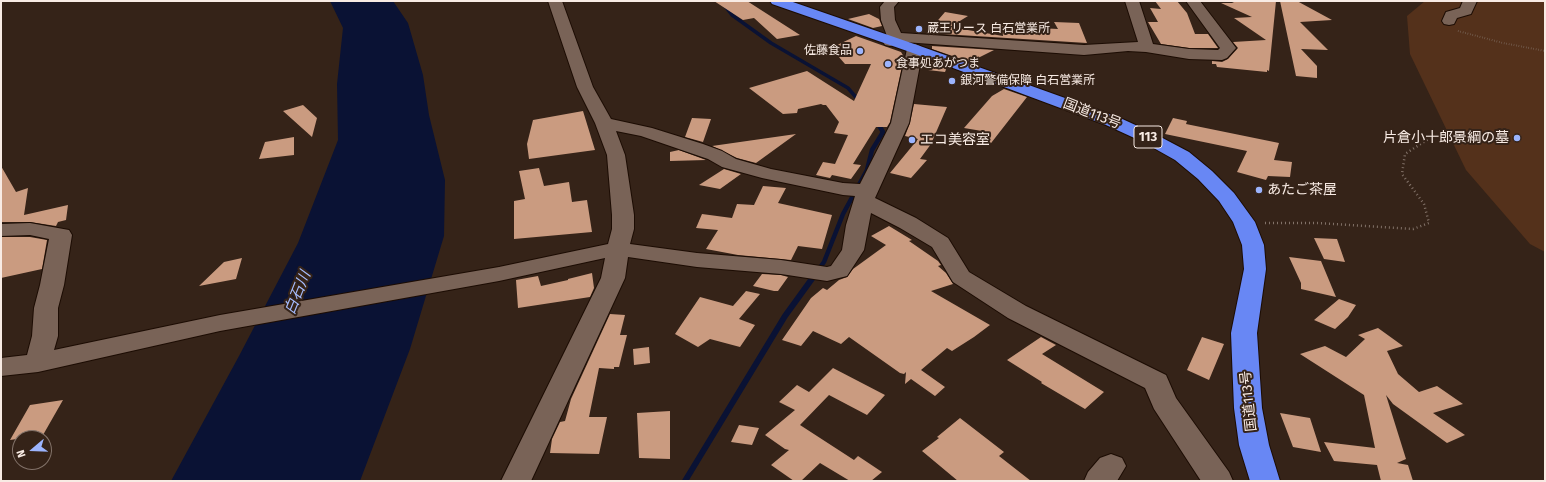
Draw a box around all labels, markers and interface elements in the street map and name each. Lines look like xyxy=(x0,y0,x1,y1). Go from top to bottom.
place label: 蔵王リース 白石営業所 xyxy=(927,22,1050,36)
marker: 蔵王リース 白石営業所 xyxy=(914,24,924,34)
place label: 佐藤食品 xyxy=(804,44,852,58)
marker: 佐藤食品 xyxy=(855,46,865,56)
place label: 食事処あがつま xyxy=(896,57,980,71)
marker: 食事処あがつま xyxy=(883,59,893,69)
place label: 銀河警備保障 白石営業所 xyxy=(960,74,1095,88)
marker: 銀河警備保障 白石営業所 xyxy=(947,76,957,86)
street label: 国道113号 xyxy=(1061,95,1123,133)
road number: 113 xyxy=(1134,126,1162,148)
place label: 片倉小十郎景綱の墓 xyxy=(1383,130,1509,146)
place label: エコ美容室 xyxy=(920,132,990,148)
marker: 片倉小十郎景綱の墓 xyxy=(1512,133,1522,143)
marker: エコ美容室 xyxy=(907,135,917,145)
place label: あたご茶屋 xyxy=(1267,182,1337,198)
marker: あたご茶屋 xyxy=(1254,185,1264,195)
water label: 白石川 xyxy=(281,269,315,317)
street label: 国道113号 xyxy=(1237,370,1261,432)
north arrow xyxy=(12,430,52,470)
text: N xyxy=(14,448,28,459)

